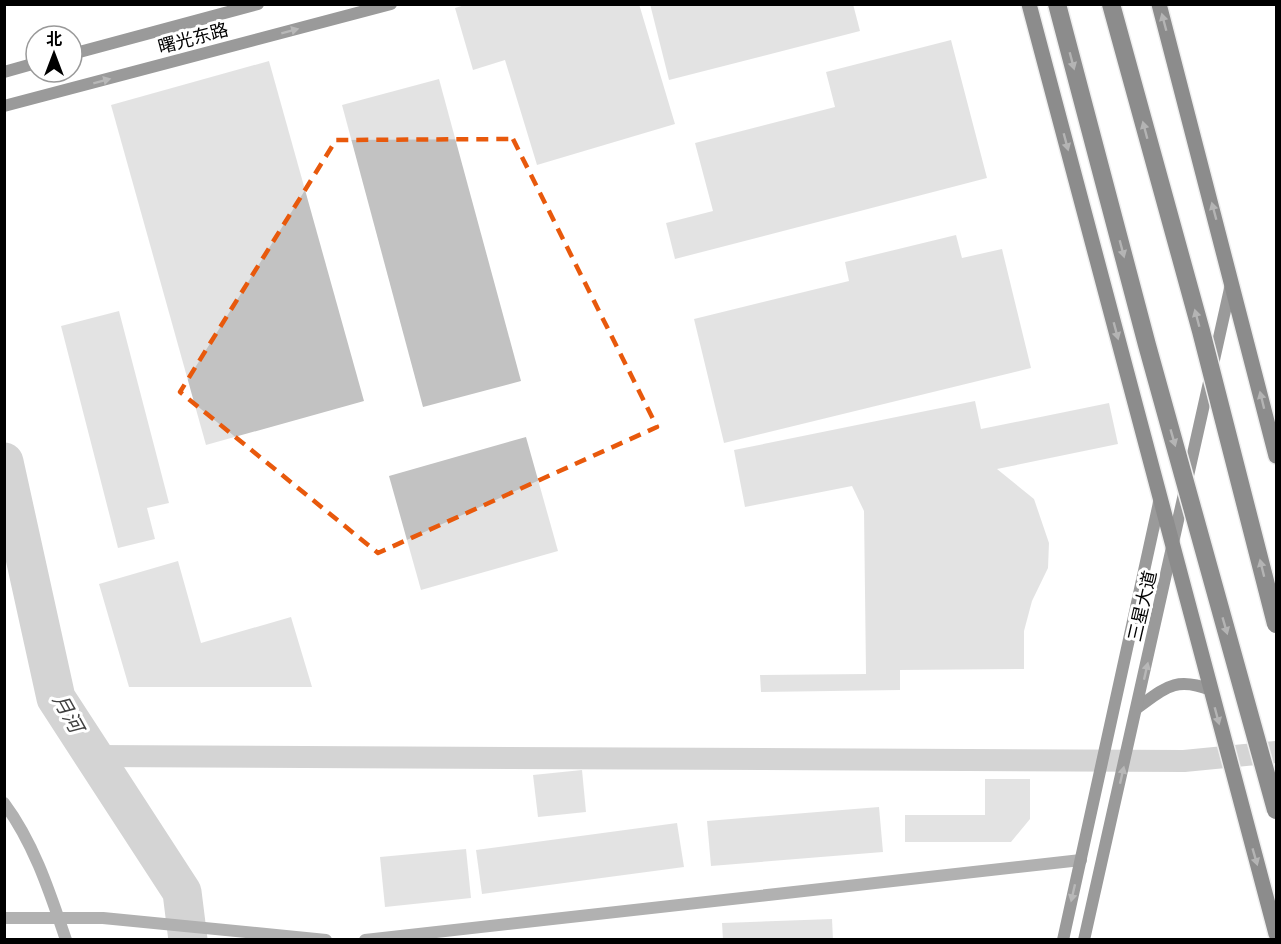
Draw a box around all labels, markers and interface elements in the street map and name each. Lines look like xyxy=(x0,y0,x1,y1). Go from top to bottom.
one-way arrow xyxy=(1158,13,1168,32)
street label: 曙光东路 xyxy=(156,19,230,57)
north arrow xyxy=(24,24,84,84)
one-way arrow xyxy=(281,26,299,35)
text: 北 xyxy=(46,30,62,49)
one-way arrow xyxy=(1067,52,1077,70)
one-way arrow xyxy=(93,75,111,85)
one-way arrow xyxy=(1140,121,1150,139)
one-way arrow xyxy=(1062,133,1071,151)
one-way arrow xyxy=(1208,202,1218,220)
one-way arrow xyxy=(1117,240,1127,259)
one-way arrow xyxy=(1192,309,1201,327)
one-way arrow xyxy=(1112,321,1122,340)
one-way arrow xyxy=(1257,390,1267,409)
one-way arrow xyxy=(1169,429,1178,447)
one-way arrow xyxy=(1257,558,1266,576)
street label: 三星大道 xyxy=(1124,569,1160,643)
one-way arrow xyxy=(1221,617,1230,635)
one-way arrow xyxy=(1141,662,1151,681)
water label: 月河 xyxy=(48,690,90,740)
one-way arrow xyxy=(1213,707,1223,725)
one-way arrow xyxy=(1118,765,1127,784)
one-way arrow xyxy=(1251,848,1260,866)
one-way arrow xyxy=(1068,884,1078,902)

